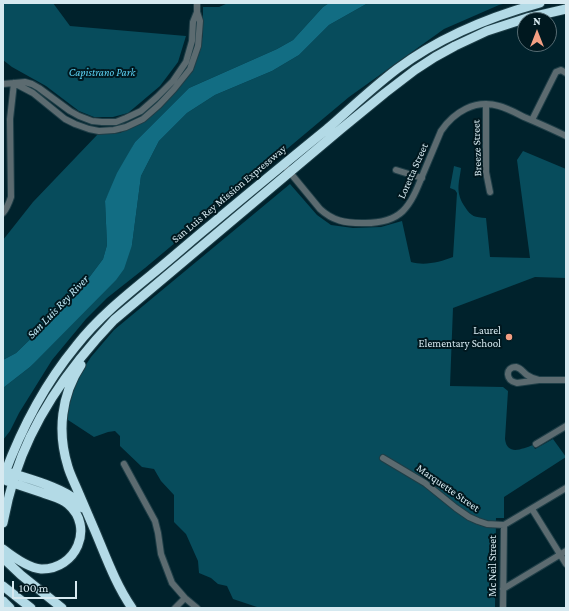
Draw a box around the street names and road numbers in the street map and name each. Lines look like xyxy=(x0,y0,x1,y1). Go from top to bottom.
street label: Breeze Street xyxy=(469,119,485,177)
street label: Loretta Street xyxy=(395,141,431,201)
street label: San Luis Rey Mission Expressway xyxy=(169,142,289,246)
street label: Marquette Street xyxy=(414,461,482,515)
street label: Mc Neil Street xyxy=(486,535,500,597)

